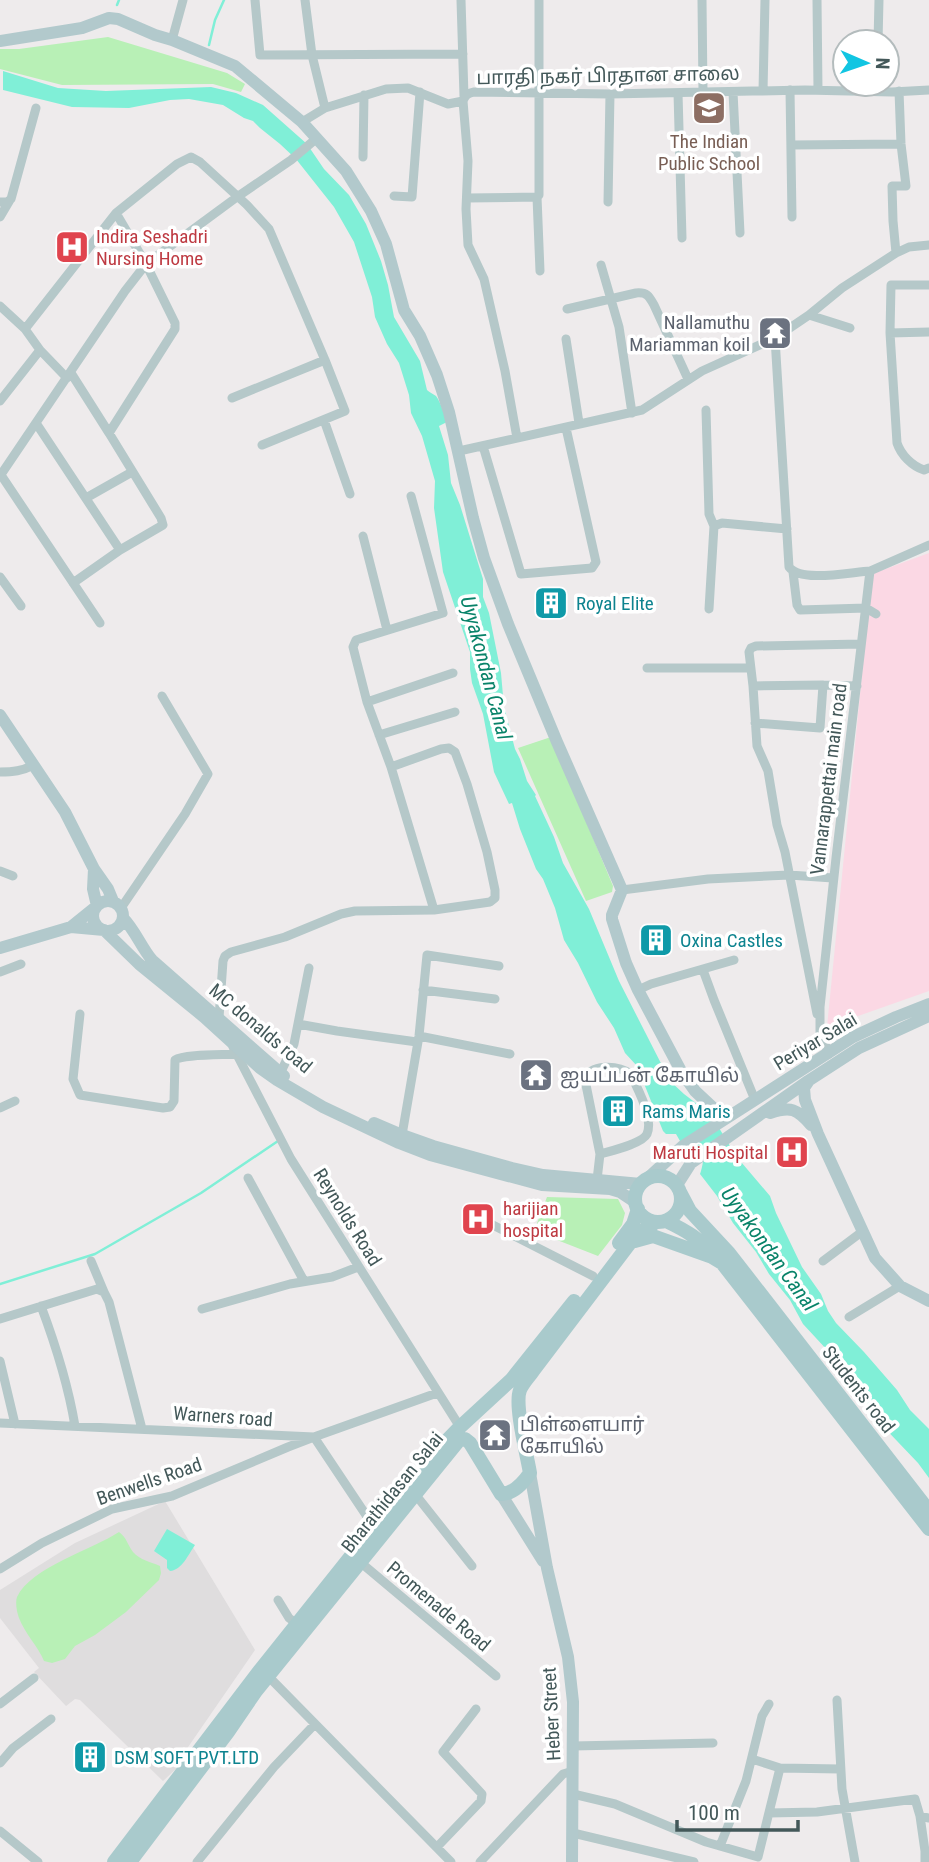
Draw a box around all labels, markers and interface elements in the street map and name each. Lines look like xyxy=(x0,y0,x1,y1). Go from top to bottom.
north arrow xyxy=(831,28,901,98)
text: N xyxy=(871,57,894,70)
street label: பாரதி நகர் பிரதான சாலை xyxy=(476,62,740,90)
school or university icon: The Indian Public School xyxy=(690,89,728,127)
place label: The Indian Public School xyxy=(658,130,760,175)
place label: Indira Seshadri Nursing Home xyxy=(96,225,208,270)
hospital icon: Indira Seshadri Nursing Home xyxy=(53,228,91,266)
place label: Nallamuthu Mariamman koil xyxy=(629,311,750,356)
temple icon: Nallamuthu Mariamman koil xyxy=(756,314,794,352)
building icon: Royal Elite xyxy=(532,584,570,622)
place label: Royal Elite xyxy=(576,592,654,615)
water label: Uyyakondan Canal xyxy=(455,594,517,743)
street label: Vannarappettai main road xyxy=(805,682,852,876)
building icon: Oxina Castles xyxy=(637,921,675,959)
place label: Oxina Castles xyxy=(680,929,783,952)
street label: MC donalds road xyxy=(205,979,317,1078)
street label: Periyar Salai xyxy=(769,1008,861,1075)
temple icon: ஐயப்பன் கோயில் xyxy=(517,1056,555,1094)
place label: ஐயப்பன் கோயில் xyxy=(560,1064,739,1089)
building icon: Rams Maris xyxy=(599,1092,637,1130)
place label: Rams Maris xyxy=(642,1100,731,1123)
hospital icon: Maruti Hospital xyxy=(773,1133,811,1171)
place label: Maruti Hospital xyxy=(652,1141,768,1164)
street label: Reynolds Road xyxy=(309,1164,387,1270)
water label: Uyyakondan Canal xyxy=(716,1182,822,1316)
place label: harijian hospital xyxy=(503,1197,563,1242)
hospital icon: harijian hospital xyxy=(459,1200,497,1238)
street label: Students road xyxy=(817,1341,900,1438)
street label: Warners road xyxy=(172,1402,273,1431)
place label: பிள்ளையார் கோயில் xyxy=(520,1413,645,1458)
temple icon: பிள்ளையார் கோயில் xyxy=(476,1416,514,1454)
street label: Bharathidasan Salai xyxy=(337,1427,448,1557)
street label: Benwells Road xyxy=(94,1453,205,1510)
street label: Promenade Road xyxy=(382,1556,495,1656)
street label: Heber Street xyxy=(538,1667,565,1761)
building icon: DSM SOFT PVT.LTD xyxy=(71,1738,109,1776)
place label: DSM SOFT PVT.LTD xyxy=(114,1746,259,1769)
scale bar xyxy=(677,1788,798,1832)
text: 100 m xyxy=(688,1801,740,1825)

